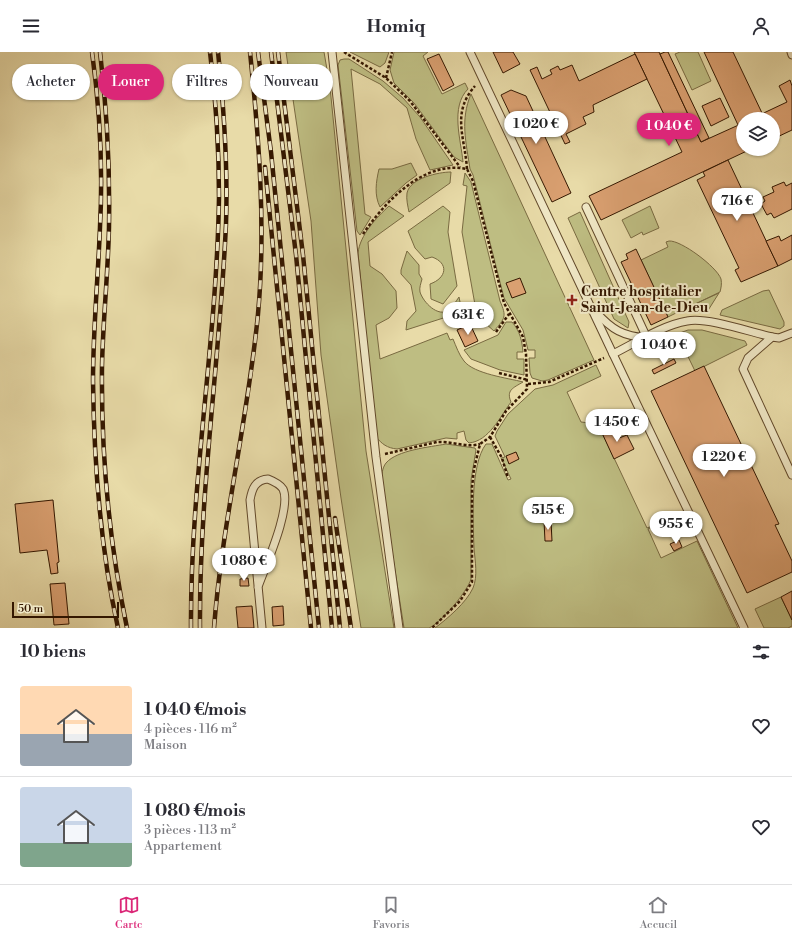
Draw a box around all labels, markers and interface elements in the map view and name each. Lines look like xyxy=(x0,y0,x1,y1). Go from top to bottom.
icon: menu xyxy=(20,15,42,37)
text: Homiq xyxy=(367,15,425,38)
icon: person xyxy=(750,15,772,37)
chip: Acheter xyxy=(12,64,90,100)
chip: Louer xyxy=(98,64,164,100)
chip: Filtres xyxy=(172,64,242,100)
chip: Nouveau xyxy=(250,64,333,100)
pin: 1 020 € xyxy=(499,111,573,145)
map controls xyxy=(736,112,780,156)
button: layers xyxy=(736,112,780,156)
pin: 1 040 € xyxy=(632,113,706,147)
text: 1 020 € xyxy=(513,116,559,132)
text: 1 040 € xyxy=(646,118,692,134)
pin: 716 € xyxy=(709,188,765,222)
text: 716 € xyxy=(721,193,753,209)
place label: Centre hospitalier Saint-Jean-de-Dieu xyxy=(581,283,709,317)
marker: Centre hospitalier Saint-Jean-de-Dieu xyxy=(566,294,578,306)
pin: 631 € xyxy=(440,302,496,336)
text: 631 € xyxy=(452,307,484,323)
pin: 1 040 € xyxy=(627,332,701,366)
text: 1 040 € xyxy=(641,337,687,353)
pin: 1 450 € xyxy=(580,409,654,443)
text: 1 450 € xyxy=(594,414,640,430)
pin: 1 220 € xyxy=(687,444,761,478)
text: 1 220 € xyxy=(702,449,746,465)
pin: 515 € xyxy=(520,497,576,531)
text: 515 € xyxy=(532,502,564,518)
pin: 955 € xyxy=(648,511,704,545)
text: 955 € xyxy=(659,516,693,532)
pin: 1 080 € xyxy=(207,548,281,582)
text: 1 080 € xyxy=(221,553,267,569)
scale bar xyxy=(12,600,119,619)
text: 50 m xyxy=(18,602,43,616)
text: 10 biens xyxy=(20,641,86,663)
icon: filters xyxy=(750,641,772,663)
text: 1 040 €/mois xyxy=(144,699,246,721)
icon: home xyxy=(52,702,100,750)
icon: heart xyxy=(750,715,772,737)
text: 4 pièces · 116 m² xyxy=(144,721,237,737)
text: Maison xyxy=(144,737,187,753)
text: 1 080 €/mois xyxy=(144,800,246,822)
icon: home xyxy=(52,803,100,851)
icon: heart xyxy=(750,816,772,838)
text: 3 pièces · 113 m² xyxy=(144,822,236,838)
text: Appartement xyxy=(144,838,222,854)
tab: Carte xyxy=(115,894,143,932)
tab: Favoris xyxy=(373,894,410,932)
tab: Accueil xyxy=(640,894,677,932)

